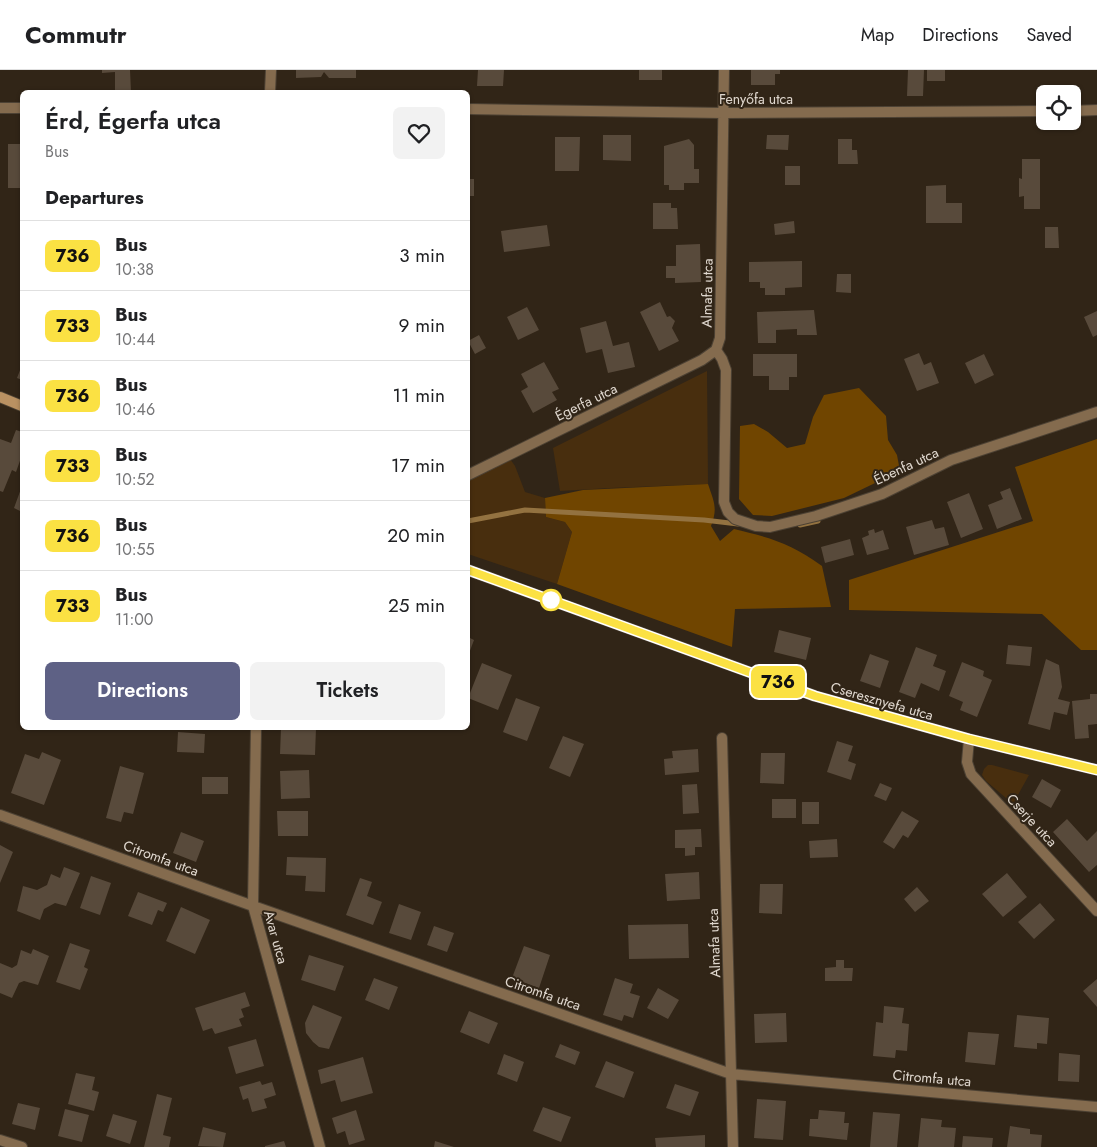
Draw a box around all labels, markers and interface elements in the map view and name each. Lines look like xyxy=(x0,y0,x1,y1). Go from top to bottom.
text: Commutr xyxy=(25,17,127,52)
text: Map xyxy=(861,22,894,48)
text: Directions xyxy=(922,22,998,48)
text: Saved xyxy=(1026,22,1072,48)
map controls xyxy=(1036,85,1081,130)
button: locate xyxy=(1036,85,1081,130)
street label: Fenyőfa utca xyxy=(719,89,793,109)
text: Érd, Égerfa utca xyxy=(45,103,221,138)
button: heart xyxy=(393,107,445,159)
text: Bus xyxy=(45,140,69,163)
text: Departures xyxy=(45,184,144,211)
text: Bus xyxy=(115,231,147,258)
text: 3 min xyxy=(399,242,445,269)
text: 736 xyxy=(55,243,90,269)
text: 10:38 xyxy=(115,258,154,281)
street label: Almafa utca xyxy=(696,258,718,328)
text: Bus xyxy=(115,301,147,328)
text: 9 min xyxy=(399,312,445,339)
text: 733 xyxy=(56,313,89,339)
text: 10:44 xyxy=(115,328,155,351)
text: Bus xyxy=(115,371,147,398)
street label: Égerfa utca xyxy=(552,378,620,426)
text: 11 min xyxy=(392,382,445,409)
text: 736 xyxy=(55,383,90,409)
text: 10:46 xyxy=(115,398,155,421)
text: Bus xyxy=(115,441,147,468)
street label: Ébenfa utca xyxy=(870,442,942,490)
text: 17 min xyxy=(391,452,445,479)
text: 733 xyxy=(56,453,89,479)
text: 10:52 xyxy=(115,468,155,491)
text: Bus xyxy=(115,511,147,538)
text: 20 min xyxy=(387,522,445,549)
text: 736 xyxy=(55,523,90,549)
text: 10:55 xyxy=(115,538,155,561)
text: Bus xyxy=(115,581,147,608)
unlabelled marker xyxy=(540,589,562,611)
text: 25 min xyxy=(388,592,445,619)
text: 733 xyxy=(56,593,89,619)
text: 11:00 xyxy=(115,608,153,631)
button: Directions xyxy=(45,662,240,720)
button: Tickets xyxy=(250,662,445,720)
line badge: 736 xyxy=(749,666,807,698)
text: 736 xyxy=(761,669,795,695)
street label: Cseresznyefa utca xyxy=(828,677,936,725)
street label: Cserje utca xyxy=(1002,789,1062,851)
street label: Citromfa utca xyxy=(121,835,201,881)
street label: Avar utca xyxy=(259,908,293,966)
street label: Almafa utca xyxy=(703,908,725,978)
street label: Citromfa utca xyxy=(502,971,584,1015)
street label: Citromfa utca xyxy=(892,1065,972,1091)

